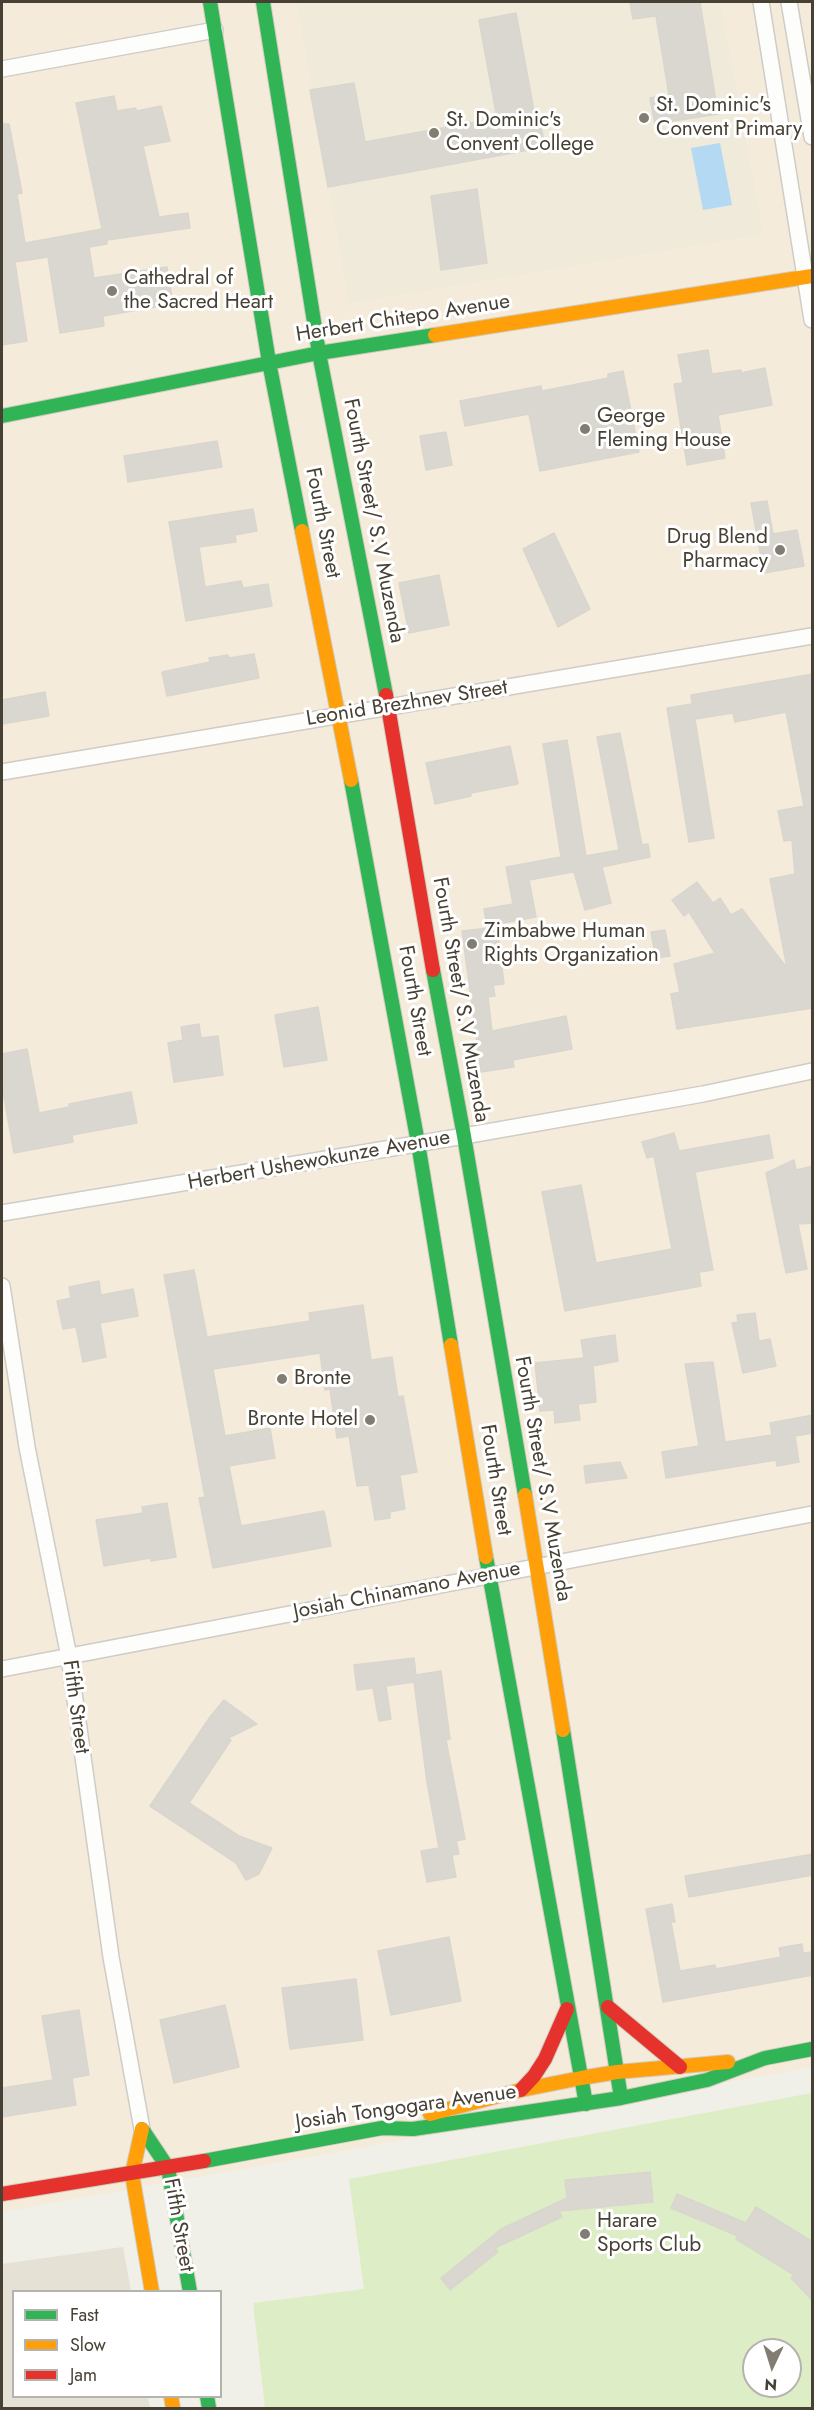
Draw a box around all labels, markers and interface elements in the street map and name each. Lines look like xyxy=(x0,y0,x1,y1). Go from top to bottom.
place label: St. Dominic's Convent Primary xyxy=(656,93,802,143)
place label: St. Dominic's Convent College xyxy=(446,108,594,158)
marker: St. Dominic's Convent Primary xyxy=(637,111,651,125)
marker: St. Dominic's Convent College xyxy=(427,126,441,140)
place label: Cathedral of the Sacred Heart xyxy=(124,266,273,316)
marker: Cathedral of the Sacred Heart xyxy=(105,284,119,298)
street label: Herbert Chitepo Avenue xyxy=(294,290,512,348)
street label: Fourth Street/ S.V Muzenda xyxy=(337,397,409,645)
place label: George Fleming House xyxy=(597,404,731,454)
marker: George Fleming House xyxy=(578,422,592,436)
street label: Fourth Street xyxy=(299,466,345,580)
place label: Drug Blend Pharmacy xyxy=(667,525,768,575)
marker: Drug Blend Pharmacy xyxy=(773,543,787,557)
street label: Leonid Brezhnev Street xyxy=(305,676,509,732)
street label: Fourth Street/ S.V Muzenda xyxy=(426,875,494,1125)
place label: Zimbabwe Human Rights Organization xyxy=(484,919,659,969)
marker: Zimbabwe Human Rights Organization xyxy=(465,937,479,951)
street label: Fourth Street xyxy=(392,944,436,1058)
street label: Herbert Ushewokunze Avenue xyxy=(186,1126,452,1196)
street label: Fourth Street/ S.V Muzenda xyxy=(508,1354,576,1604)
place label: Bronte xyxy=(294,1366,351,1392)
marker: Bronte xyxy=(275,1372,289,1386)
place label: Bronte Hotel xyxy=(248,1407,358,1433)
marker: Bronte Hotel xyxy=(363,1413,377,1427)
street label: Fourth Street xyxy=(474,1423,516,1537)
street label: Josiah Chinamano Avenue xyxy=(291,1557,523,1625)
street label: Fifth Street xyxy=(56,1658,94,1756)
street label: Josiah Tongogara Avenue xyxy=(294,2080,518,2136)
street label: Fifth Street xyxy=(157,2176,199,2274)
place label: Harare Sports Club xyxy=(597,2209,701,2259)
marker: Harare Sports Club xyxy=(578,2227,592,2241)
legend xyxy=(12,2290,222,2398)
text: Fast xyxy=(70,2302,99,2328)
text: Slow xyxy=(70,2332,106,2358)
north arrow xyxy=(742,2338,802,2398)
text: Jam xyxy=(70,2362,97,2388)
text: N xyxy=(764,2373,778,2396)

